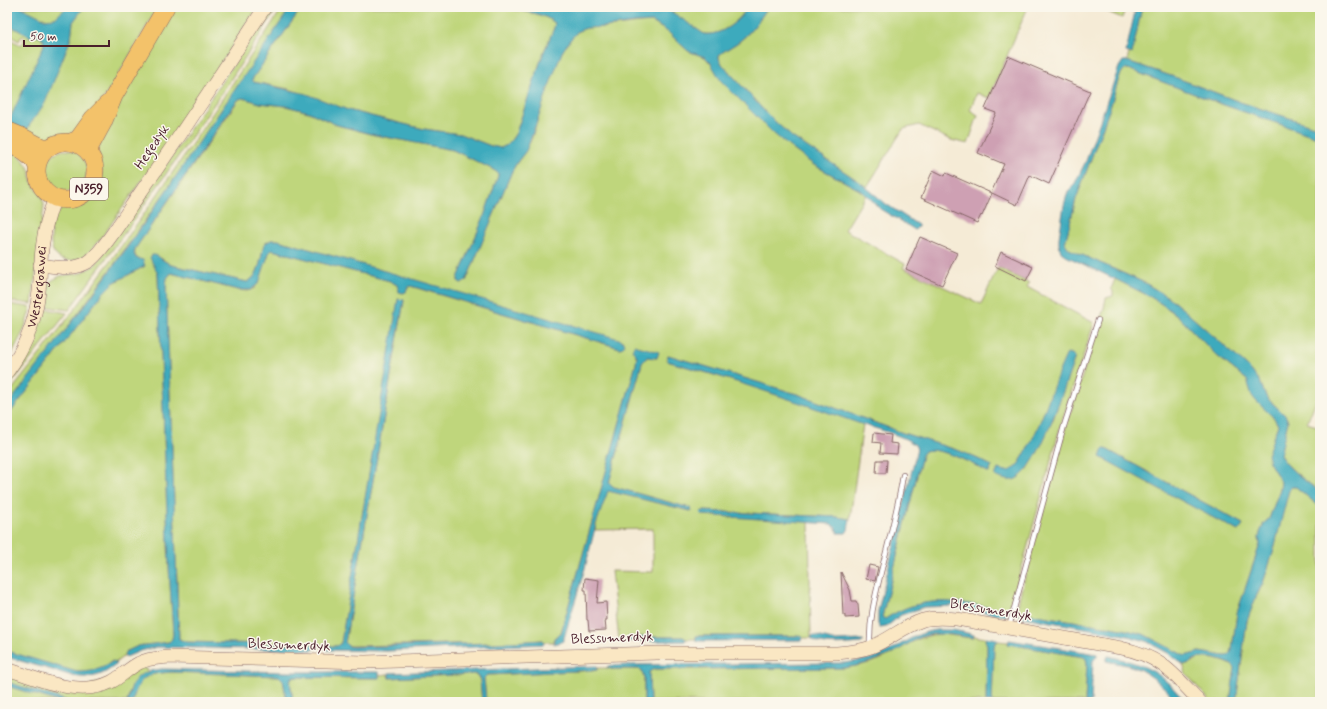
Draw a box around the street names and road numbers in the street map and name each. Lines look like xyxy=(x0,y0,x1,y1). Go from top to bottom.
street label: Hegedyk xyxy=(130,121,175,174)
road number: N359 xyxy=(70,178,108,200)
street label: Westergoawei xyxy=(22,245,51,330)
street label: Blessumerdyk xyxy=(949,595,1033,625)
street label: Blessumerdyk xyxy=(570,628,654,648)
street label: Blessumerdyk xyxy=(247,635,331,655)

